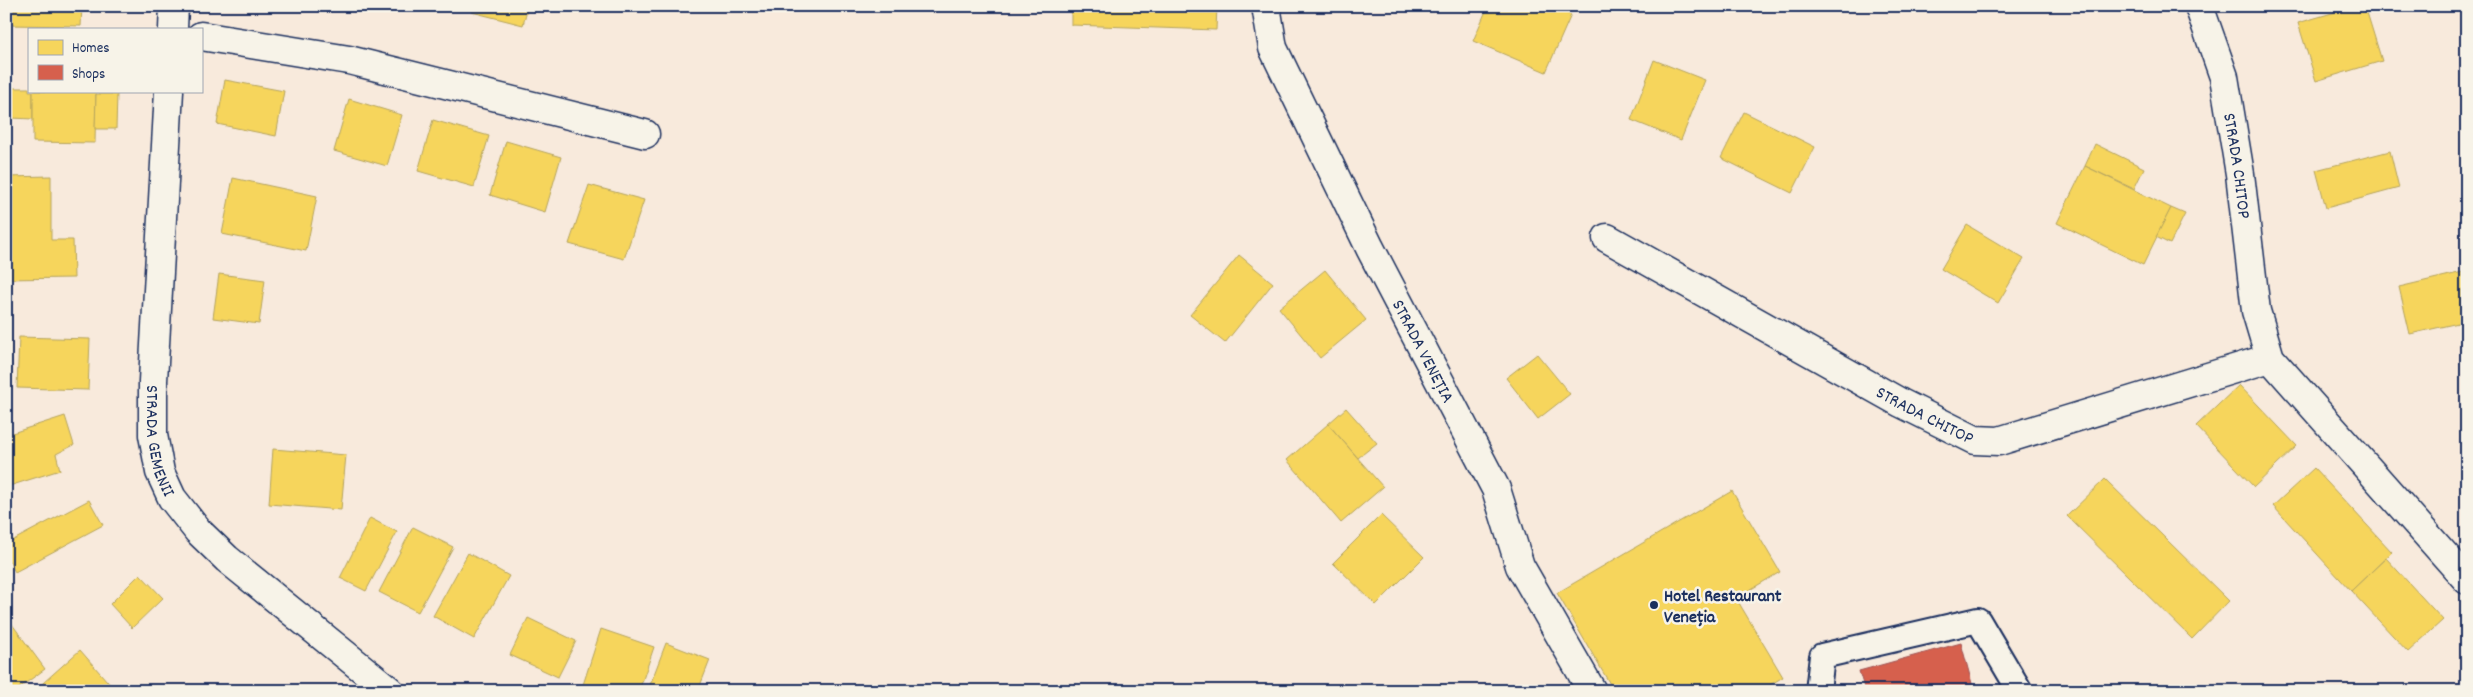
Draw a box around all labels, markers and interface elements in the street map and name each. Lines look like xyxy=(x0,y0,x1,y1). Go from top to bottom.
legend xyxy=(28,28,202,92)
text: Homes xyxy=(72,38,110,60)
text: Shops xyxy=(72,64,105,86)
street label: STRADA CHITOP xyxy=(2215,111,2255,220)
street label: STRADA VENEȚIA xyxy=(1384,296,1459,408)
street label: STRADA CHITOP xyxy=(1871,381,1977,452)
street label: STRADA GEMENII xyxy=(138,385,180,502)
place label: Hotel Restaurant Veneția xyxy=(1664,585,1782,631)
marker: Hotel Restaurant Veneția xyxy=(1648,599,1660,611)

